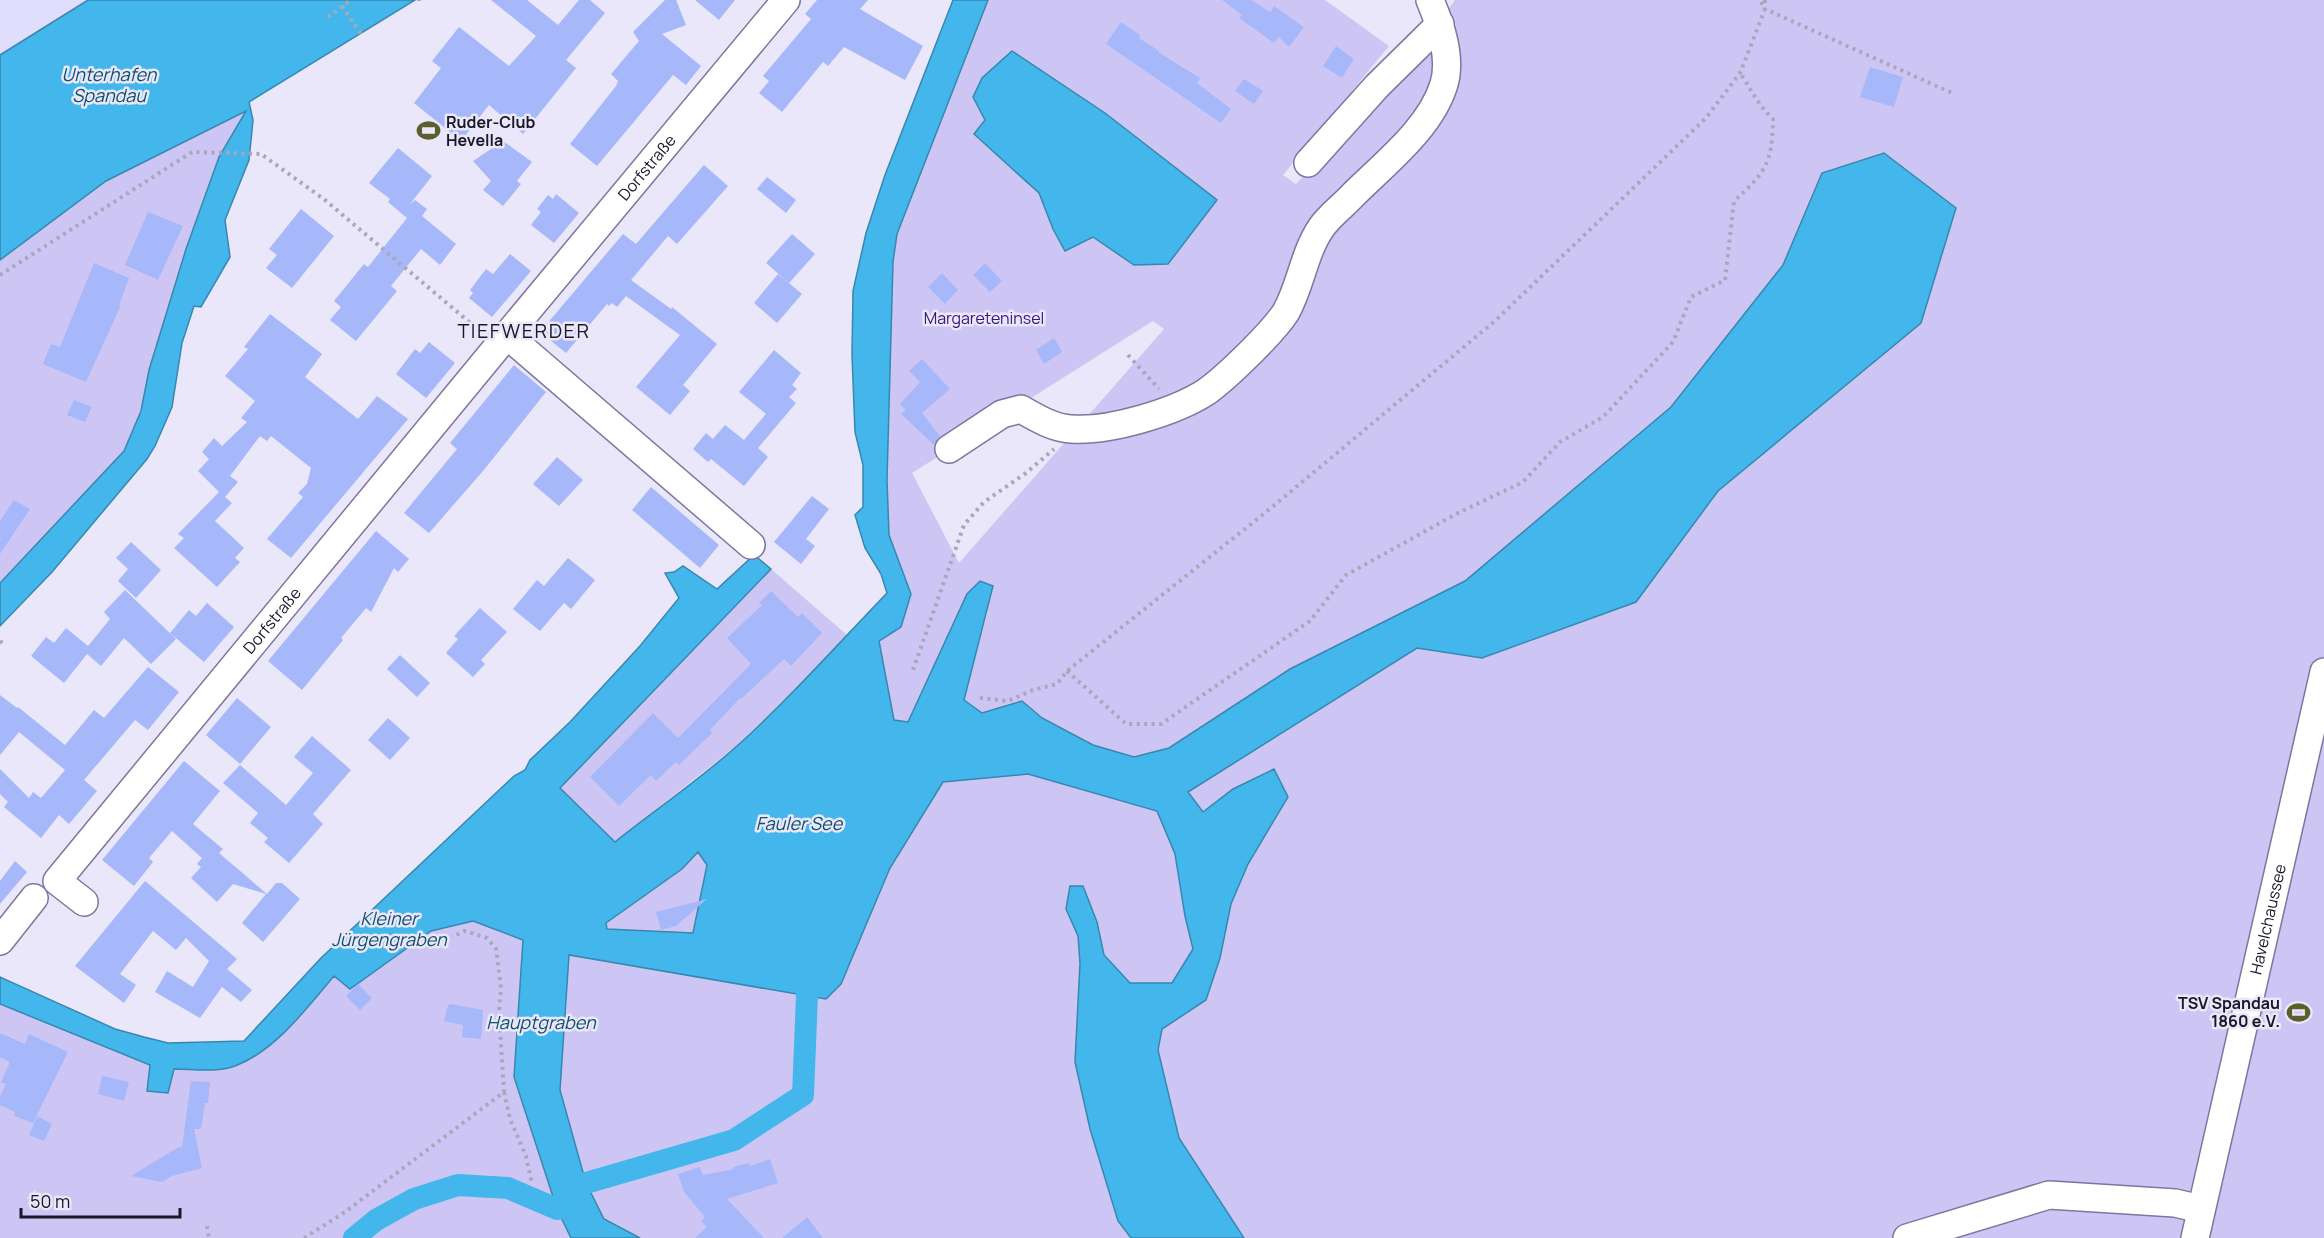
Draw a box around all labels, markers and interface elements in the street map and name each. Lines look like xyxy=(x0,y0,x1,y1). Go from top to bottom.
water label: Unterhafen Spandau xyxy=(62,62,158,107)
place label: Ruder-Club Hevella xyxy=(446,111,535,151)
sports icon: Ruder-Club Hevella xyxy=(415,118,441,144)
street label: Dorfstraße xyxy=(613,130,681,205)
park label: Margareteninsel xyxy=(924,307,1044,329)
district label: TIEFWERDER xyxy=(457,317,591,344)
street label: Dorfstraße xyxy=(238,583,306,658)
water label: Fauler See xyxy=(756,811,844,835)
street label: Havelchaussee xyxy=(2244,862,2291,977)
water label: Kleiner Jürgengraben xyxy=(331,906,448,951)
place label: TSV Spandau 1860 e.V. xyxy=(2178,992,2280,1032)
sports icon: TSV Spandau 1860 e.V. xyxy=(2285,999,2311,1025)
water label: Hauptgraben xyxy=(486,1010,597,1034)
scale bar xyxy=(21,1181,180,1219)
text: 50 m xyxy=(30,1189,70,1213)

